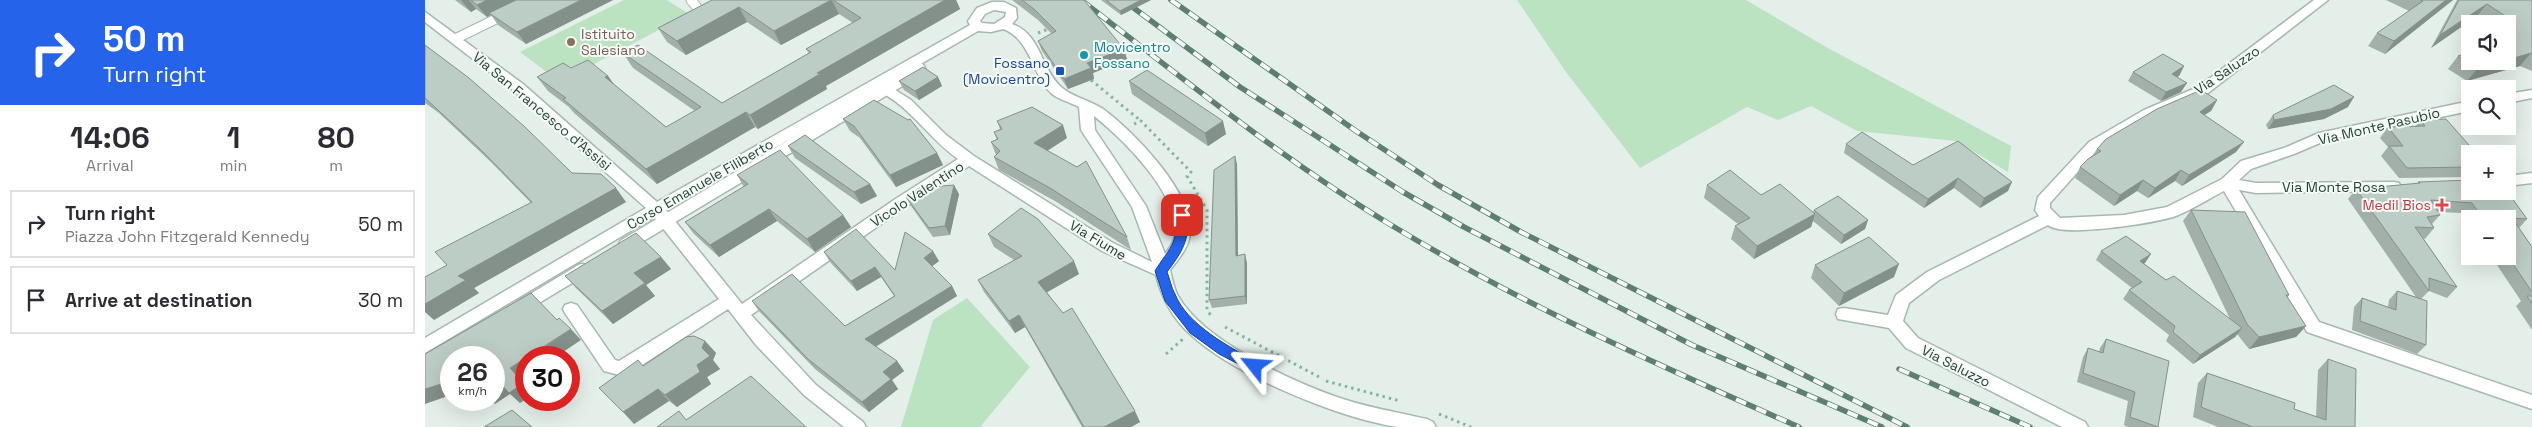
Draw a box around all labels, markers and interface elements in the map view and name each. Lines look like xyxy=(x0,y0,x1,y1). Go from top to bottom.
map controls xyxy=(2461,15,2516,265)
button: sound xyxy=(2461,15,2516,70)
text: 50 m xyxy=(103,17,185,61)
icon: right xyxy=(20,20,85,85)
place label: Istituito Salesiano xyxy=(581,25,645,59)
marker: Istituito Salesiano xyxy=(565,36,577,48)
place label: Movicentro Fossano xyxy=(1094,38,1171,72)
street label: Via Saluzzo xyxy=(2191,41,2263,99)
street label: Via San Francesco d'Assisi xyxy=(469,48,615,174)
marker: Movicentro Fossano xyxy=(1078,49,1090,61)
place label: Fossano (Movicentro) xyxy=(963,54,1050,88)
text: Turn right xyxy=(103,60,206,88)
marker: Fossano (Movicentro) xyxy=(1054,65,1066,77)
button: search xyxy=(2461,80,2516,135)
street label: Via Monte Pasubio xyxy=(2316,103,2442,149)
text: 14:06 xyxy=(70,118,150,157)
text: 1 xyxy=(227,118,240,157)
text: 80 xyxy=(317,118,355,157)
street label: Corso Emanuele Filiberto xyxy=(623,135,777,233)
button: + xyxy=(2461,145,2516,200)
text: Arrival xyxy=(86,155,134,176)
text: min xyxy=(220,155,247,176)
text: m xyxy=(329,155,343,176)
street label: Vicolo Valentino xyxy=(867,157,967,231)
street label: Via Monte Rosa xyxy=(2282,178,2386,196)
pin xyxy=(1161,194,1203,236)
place label: Medil Bios xyxy=(2362,196,2431,214)
marker: Medil Bios xyxy=(2435,198,2449,212)
text: Turn right xyxy=(65,201,155,226)
icon: arrive xyxy=(1168,201,1196,229)
icon: right xyxy=(22,210,50,238)
button: − xyxy=(2461,210,2516,265)
text: 50 m xyxy=(358,212,403,237)
street label: Via Fiume xyxy=(1066,216,1130,264)
text: Piazza John Fitzgerald Kennedy xyxy=(65,226,309,247)
icon: arrive xyxy=(22,286,50,314)
text: Arrive at destination xyxy=(65,288,253,313)
text: 30 m xyxy=(358,288,403,313)
position arrow xyxy=(1228,339,1280,391)
street label: Via Saluzzo xyxy=(1918,341,1994,391)
speed limit sign: 30 xyxy=(515,346,580,411)
text: 26 xyxy=(457,356,488,388)
text: km/h xyxy=(458,383,487,399)

